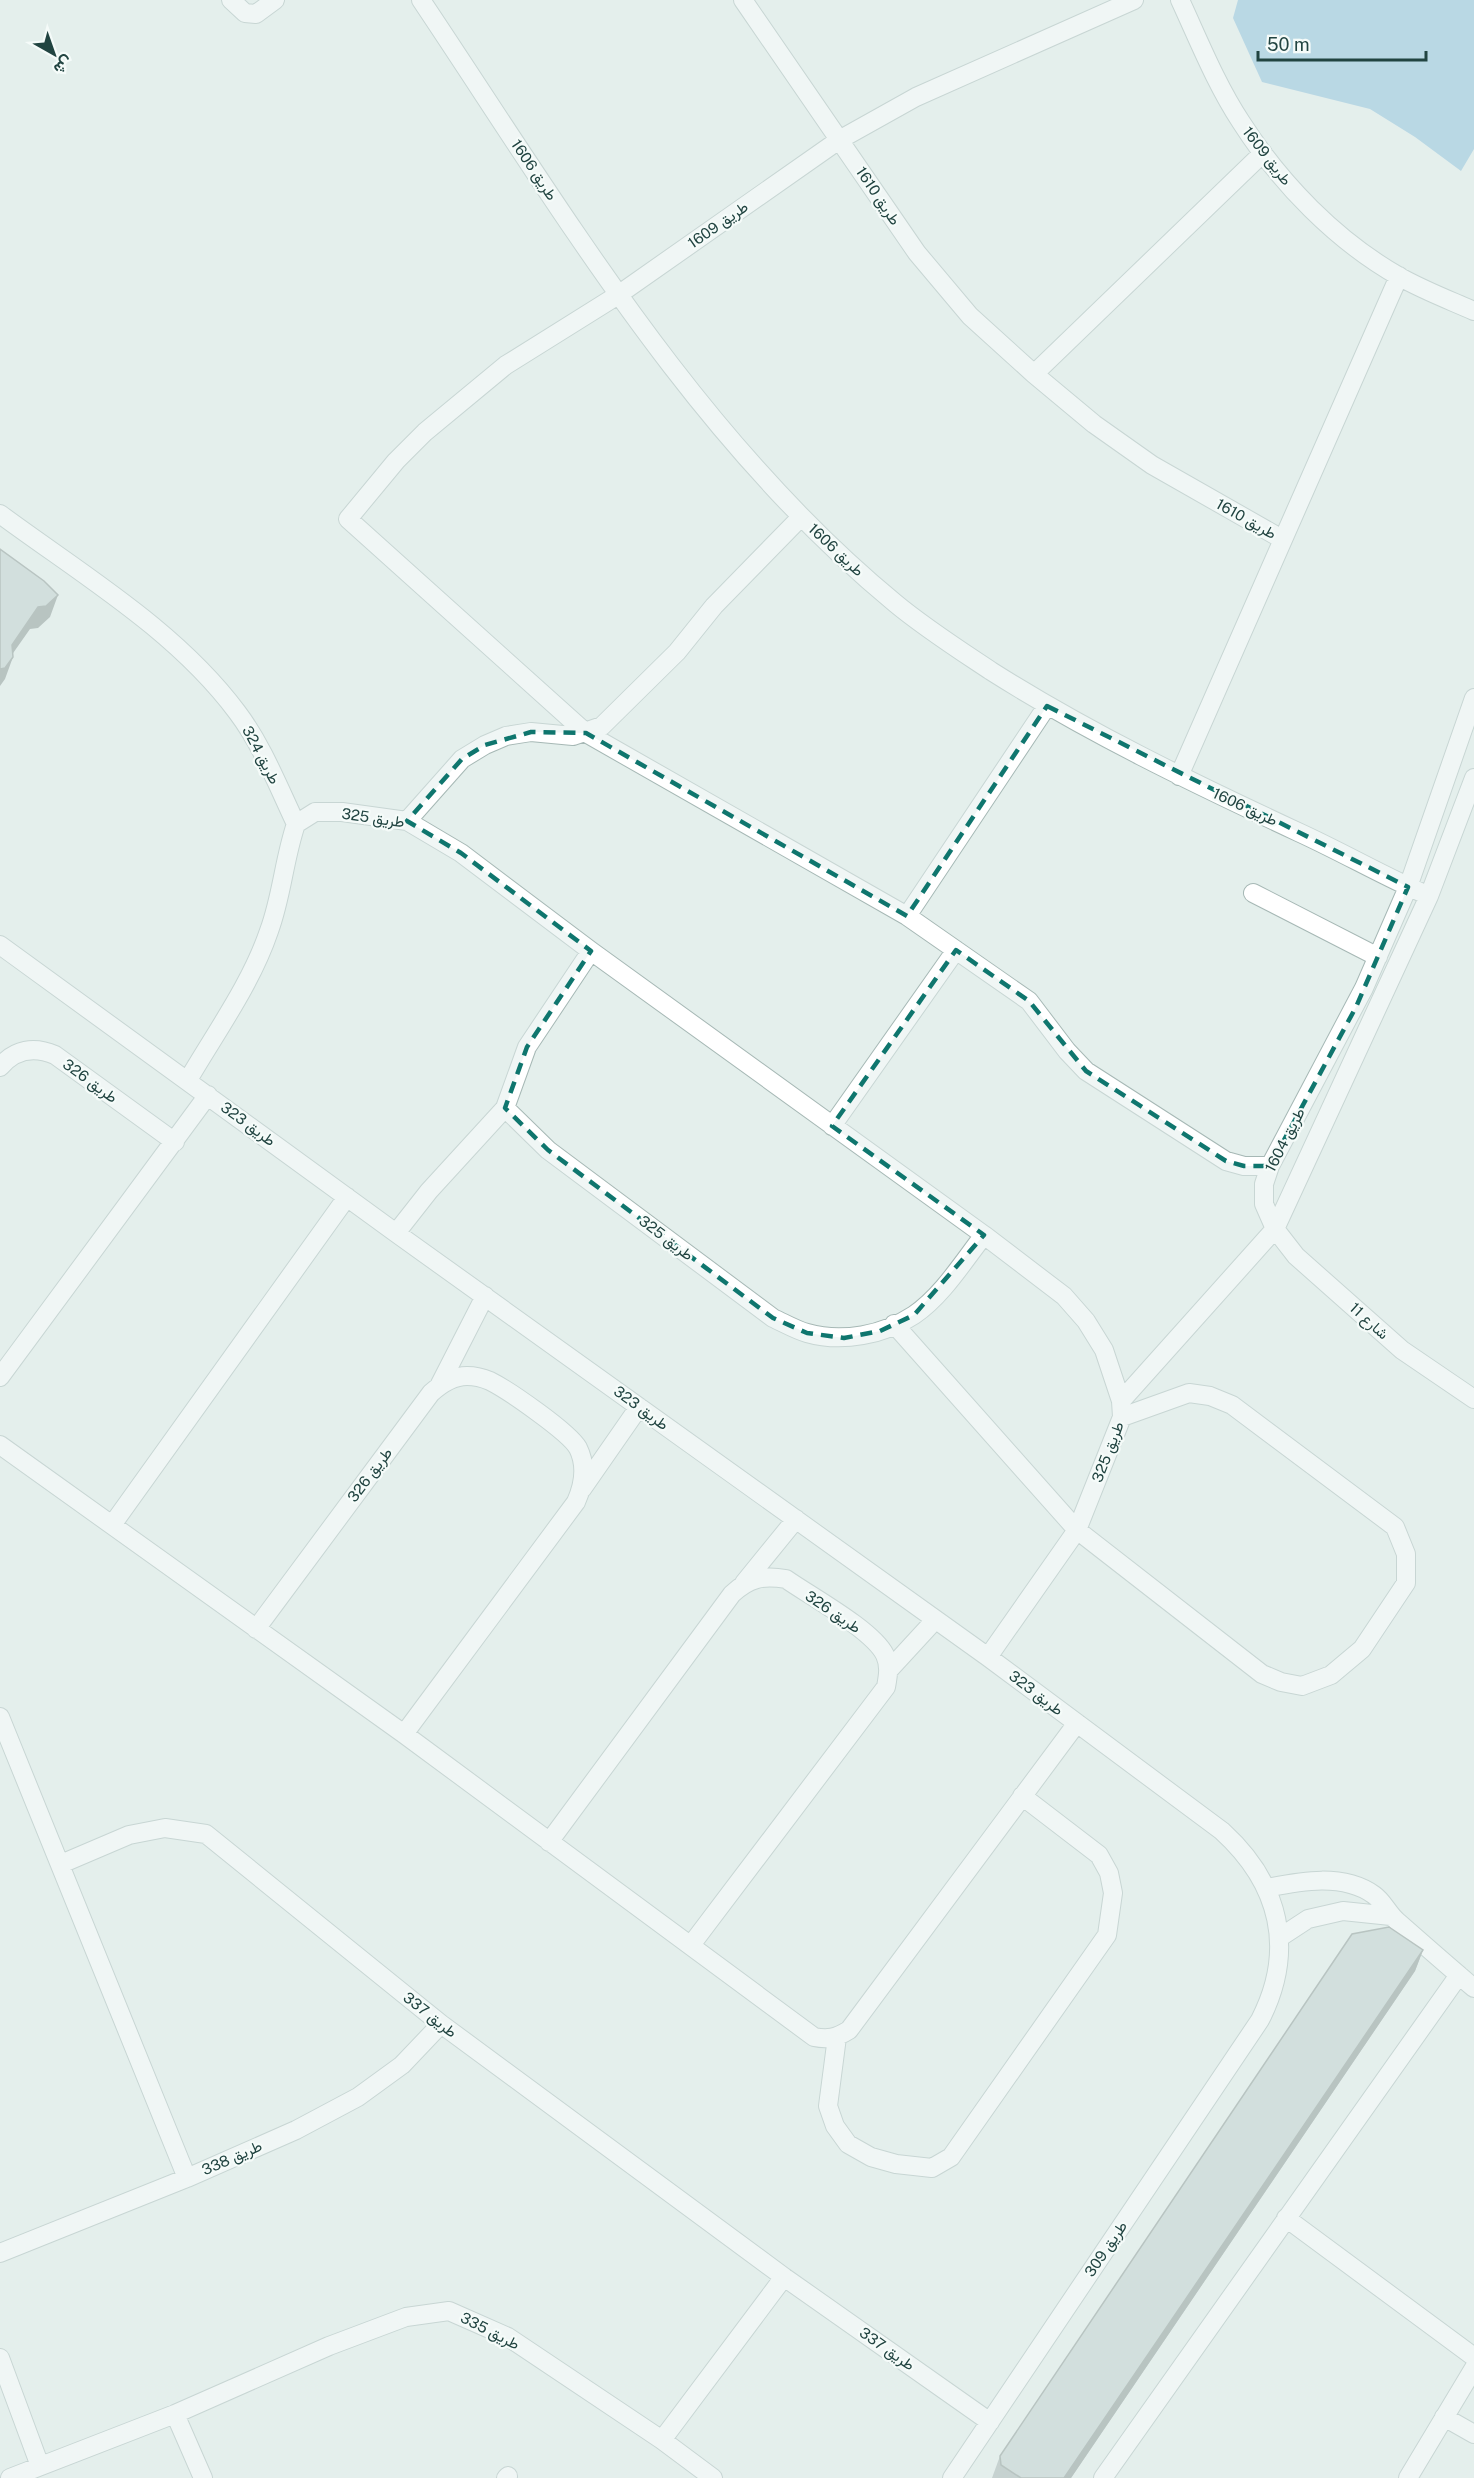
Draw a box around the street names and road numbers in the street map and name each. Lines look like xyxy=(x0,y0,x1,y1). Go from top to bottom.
street label: طريق 1609 xyxy=(1238,123,1296,190)
street label: طريق 1606 xyxy=(506,136,561,204)
street label: طريق 1610 xyxy=(851,164,904,229)
street label: طريق 1609 xyxy=(684,198,752,253)
street label: طريق 1610 xyxy=(1212,495,1280,544)
street label: طريق 1606 xyxy=(804,520,868,581)
street label: طريق 324 xyxy=(237,723,284,788)
street label: طريق 1606 xyxy=(1209,784,1280,831)
street label: طريق 325 xyxy=(340,805,406,832)
street label: طريق 326 xyxy=(59,1055,121,1108)
street label: طريق 323 xyxy=(217,1098,279,1151)
street label: طريق 1604 xyxy=(1261,1105,1310,1175)
street label: طريق 325 xyxy=(635,1212,697,1265)
street label: شارع 11 xyxy=(1345,1299,1392,1345)
street label: طريق 323 xyxy=(610,1382,672,1435)
street label: طريق 325 xyxy=(1088,1419,1129,1485)
street label: طريق 326 xyxy=(344,1444,397,1506)
street label: طريق 326 xyxy=(801,1587,864,1638)
street label: طريق 323 xyxy=(1005,1667,1067,1720)
street label: طريق 337 xyxy=(399,1989,461,2042)
street label: طريق 338 xyxy=(199,2137,265,2180)
street label: طريق 309 xyxy=(1081,2218,1132,2281)
street label: طريق 335 xyxy=(457,2308,523,2355)
street label: طريق 337 xyxy=(855,2324,918,2375)

